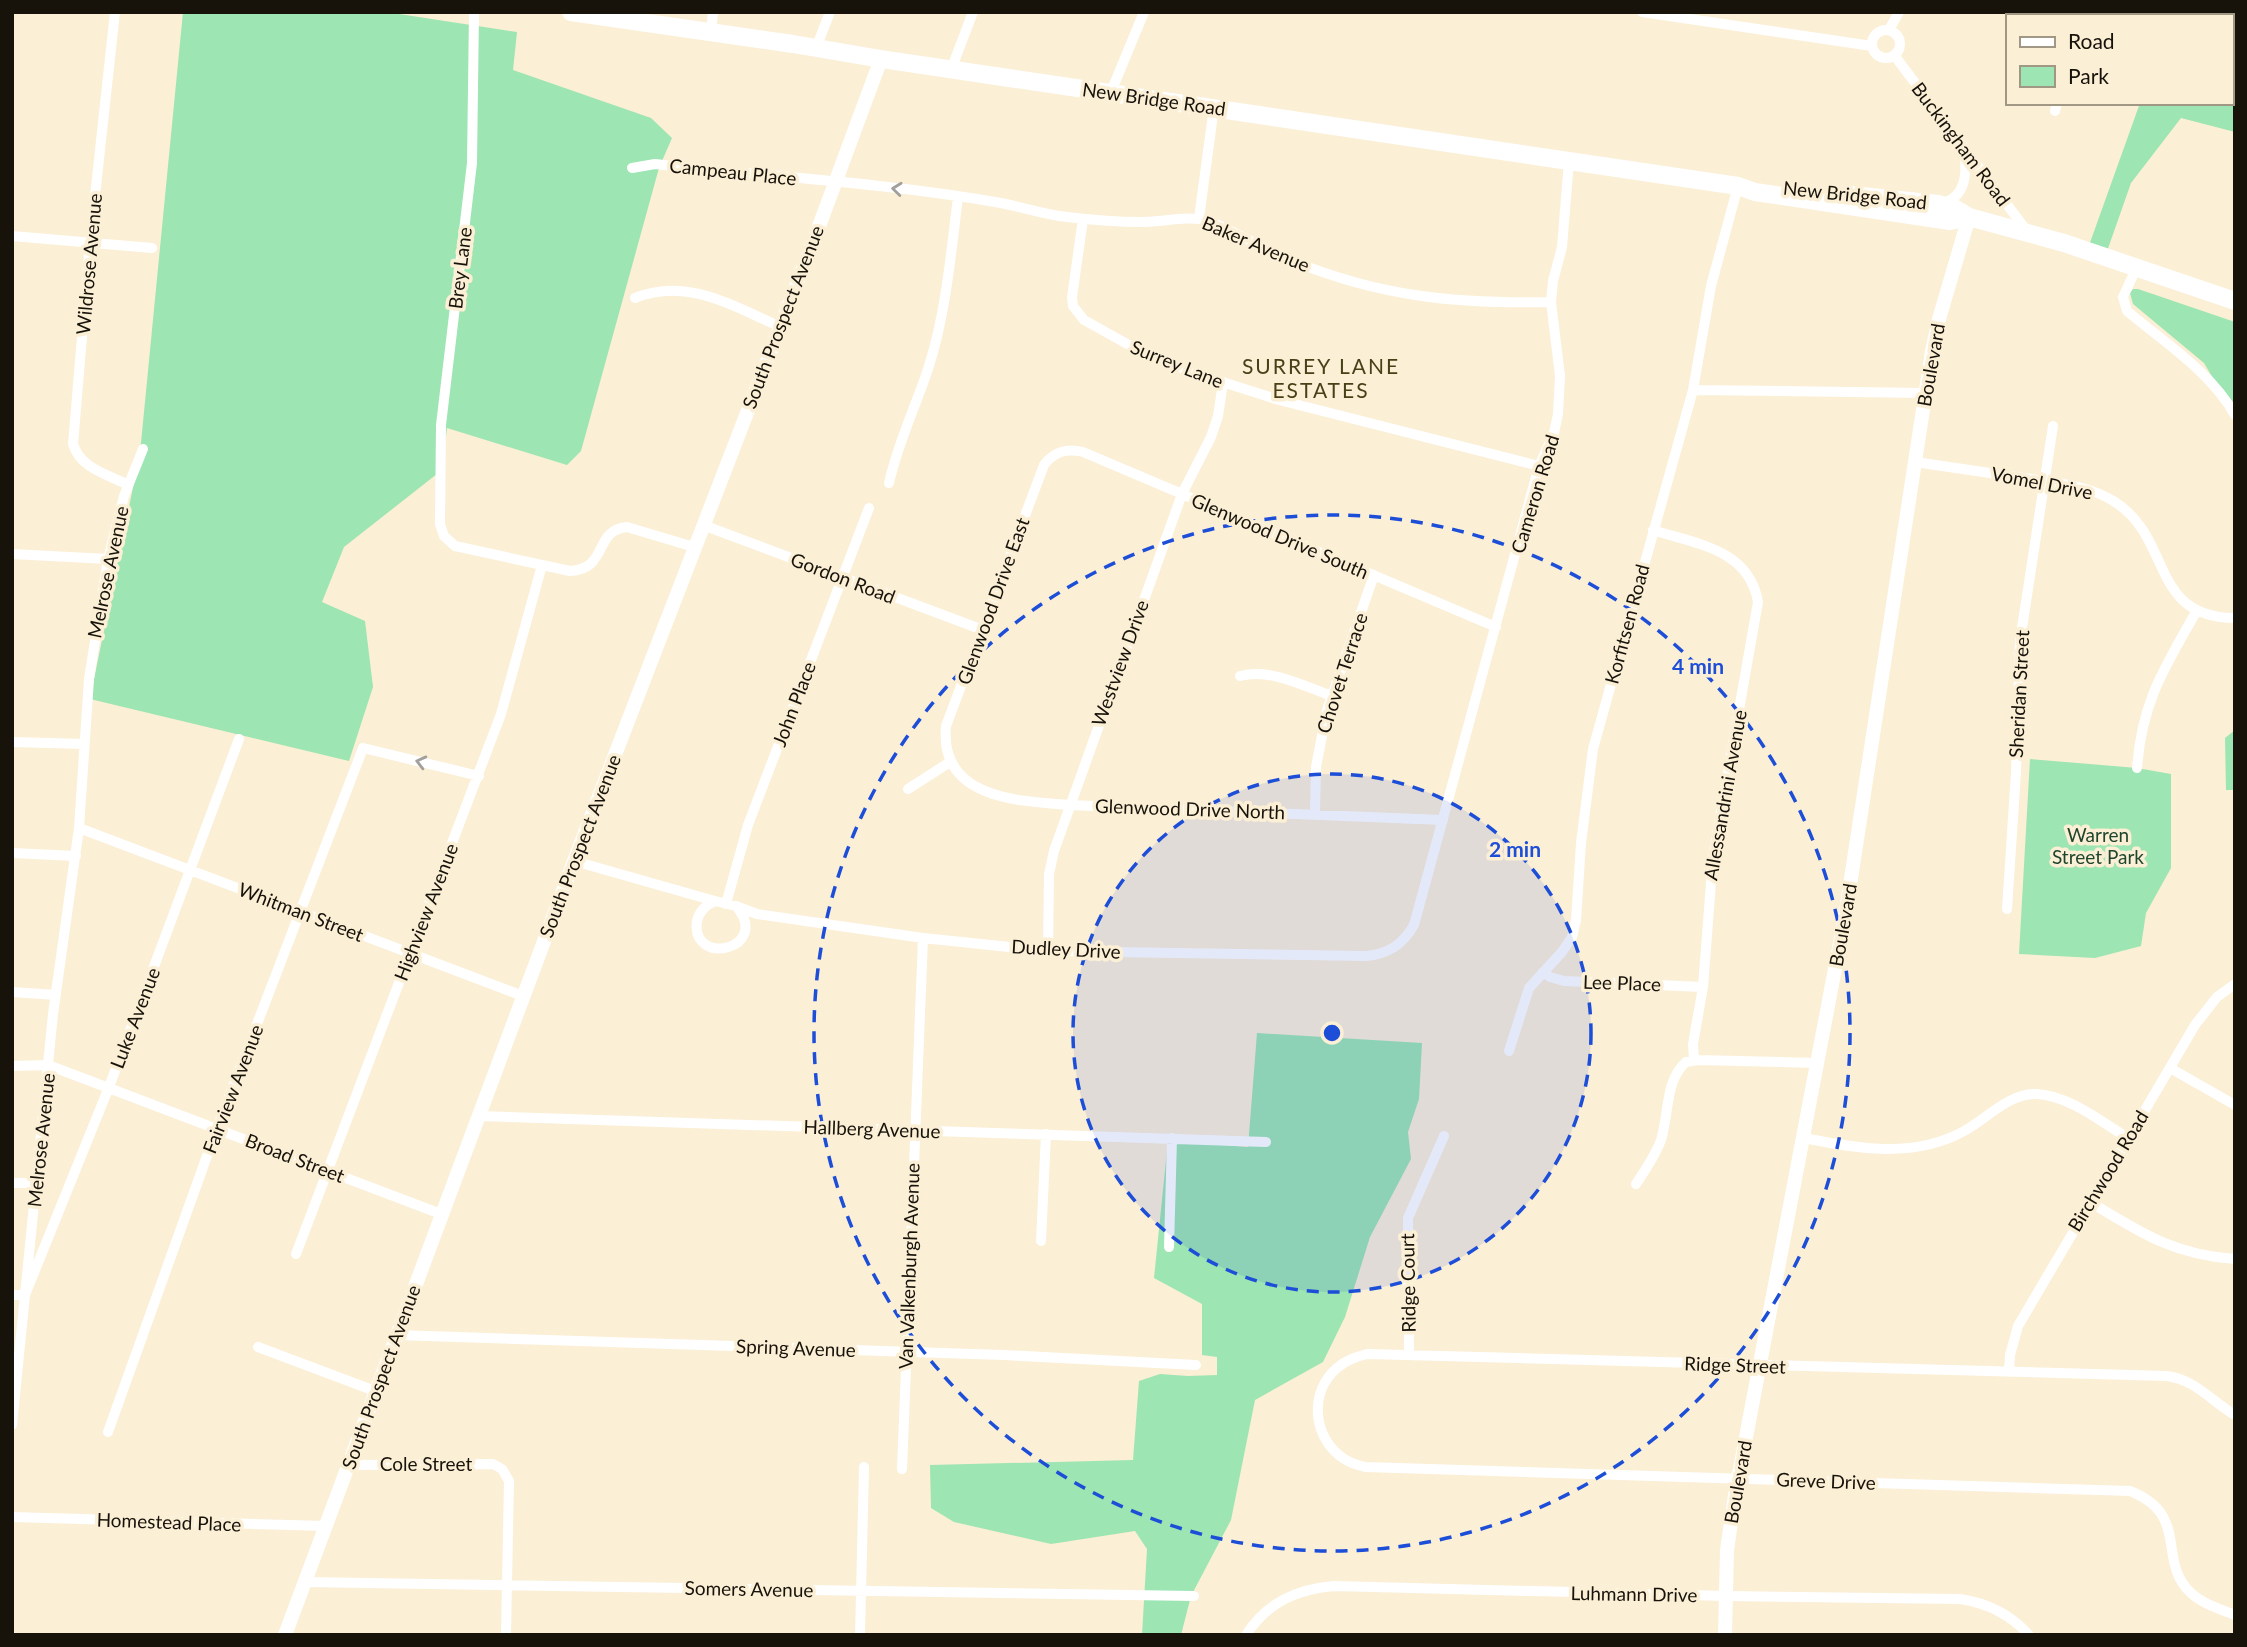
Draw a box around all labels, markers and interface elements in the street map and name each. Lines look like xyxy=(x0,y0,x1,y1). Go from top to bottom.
legend xyxy=(2006,14,2233,105)
text: Road xyxy=(2068,28,2115,53)
text: Park xyxy=(2068,63,2109,88)
street label: New Bridge Road xyxy=(1081,77,1227,120)
street label: Buckingham Road xyxy=(1907,77,2015,210)
street label: Campeau Place xyxy=(668,153,798,190)
street label: New Bridge Road xyxy=(1782,176,1928,213)
one-way arrow xyxy=(891,182,903,197)
street label: Wildrose Avenue xyxy=(71,192,106,336)
street label: Baker Avenue xyxy=(1199,211,1313,276)
street label: South Prospect Avenue xyxy=(737,222,828,412)
street label: Brey Lane xyxy=(443,226,476,310)
street label: Boulevard xyxy=(1912,322,1949,408)
street label: Surrey Lane xyxy=(1127,335,1227,393)
district label: SURREY LANE ESTATES xyxy=(1242,353,1400,402)
street label: Cameron Road xyxy=(1506,432,1563,556)
street label: Vomel Drive xyxy=(1990,461,2095,504)
street label: Glenwood Drive South xyxy=(1188,488,1372,583)
street label: Melrose Avenue xyxy=(82,504,133,640)
street label: Glenwood Drive East xyxy=(952,514,1034,688)
street label: Gordon Road xyxy=(788,547,899,608)
street label: Korfitsen Road xyxy=(1599,561,1654,686)
street label: Westview Drive xyxy=(1086,597,1153,729)
street label: Chovet Terrace xyxy=(1311,610,1372,736)
street label: Sheridan Street xyxy=(2004,629,2033,758)
text: 4 min xyxy=(1672,653,1724,678)
street label: John Place xyxy=(767,658,820,749)
street label: Allessandrini Avenue xyxy=(1698,708,1751,882)
street label: South Prospect Avenue xyxy=(534,751,625,941)
one-way arrow xyxy=(415,756,427,770)
street label: Glenwood Drive North xyxy=(1095,794,1285,823)
park label: Warren Street Park xyxy=(2052,823,2144,868)
text: 2 min xyxy=(1489,836,1541,861)
street label: Highview Avenue xyxy=(389,840,462,984)
street label: Whitman Street xyxy=(235,877,367,946)
street label: Boulevard xyxy=(1824,882,1861,968)
street label: Dudley Drive xyxy=(1011,934,1121,963)
street label: Luke Avenue xyxy=(105,964,164,1071)
street label: Lee Place xyxy=(1583,970,1662,995)
street label: Fairview Avenue xyxy=(197,1021,268,1157)
centre of rings xyxy=(1320,1021,1344,1045)
street label: Melrose Avenue xyxy=(22,1072,59,1208)
street label: Birchwood Road xyxy=(2062,1106,2153,1235)
street label: Hallberg Avenue xyxy=(803,1115,941,1142)
street label: Broad Street xyxy=(242,1128,348,1187)
street label: Van Valkenburgh Avenue xyxy=(893,1162,924,1370)
street label: Ridge Court xyxy=(1395,1233,1420,1333)
street label: South Prospect Avenue xyxy=(336,1282,425,1472)
street label: Spring Avenue xyxy=(736,1334,856,1361)
street label: Ridge Street xyxy=(1684,1351,1786,1378)
street label: Boulevard xyxy=(1719,1439,1756,1525)
street label: Cole Street xyxy=(380,1452,473,1475)
street label: Greve Drive xyxy=(1776,1467,1876,1494)
street label: Homestead Place xyxy=(96,1507,242,1536)
street label: Somers Avenue xyxy=(684,1576,814,1601)
street label: Luhmann Drive xyxy=(1570,1581,1698,1606)

